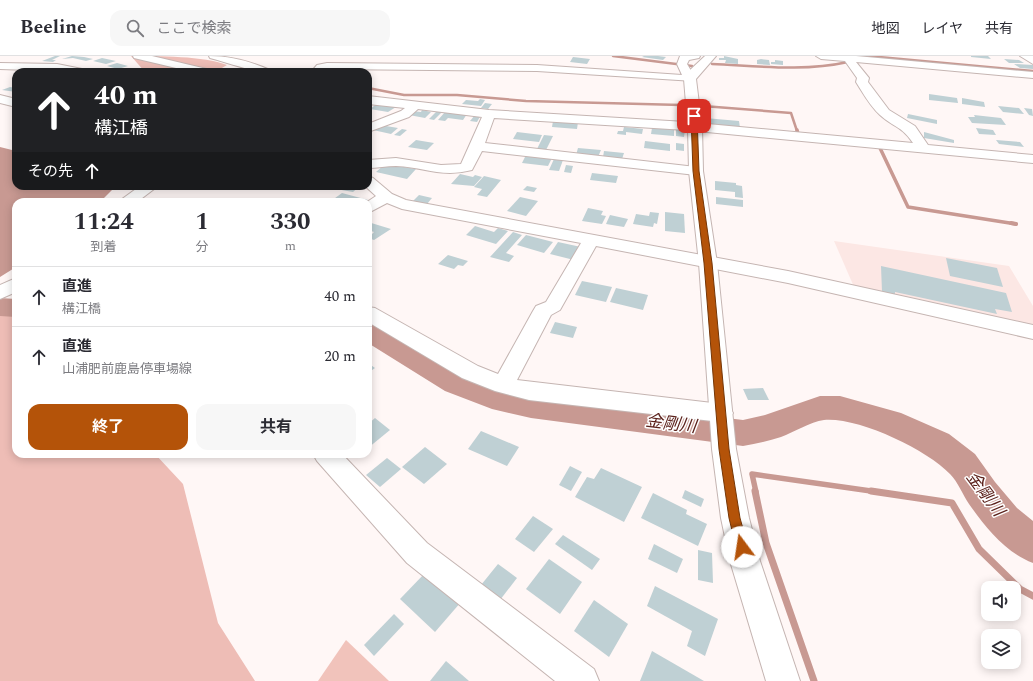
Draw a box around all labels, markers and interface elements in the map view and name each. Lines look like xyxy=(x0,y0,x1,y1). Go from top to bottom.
search box xyxy=(110,10,390,46)
text: Beeline xyxy=(20,13,86,42)
icon: search xyxy=(124,17,146,39)
text: ここで検索 xyxy=(156,17,232,40)
text: 地図 xyxy=(871,18,899,39)
text: レイヤ xyxy=(921,18,963,39)
text: 共有 xyxy=(985,18,1013,39)
text: 40 m xyxy=(94,74,158,117)
icon: ahead xyxy=(28,84,80,136)
pin xyxy=(677,99,711,133)
icon: arrive xyxy=(683,105,705,127)
text: 構江橋 xyxy=(94,115,148,142)
text: その先 xyxy=(28,160,73,183)
icon: ahead xyxy=(81,160,103,182)
text: 11:24 xyxy=(73,204,134,240)
text: 1 xyxy=(195,204,209,240)
text: 330 xyxy=(270,204,311,240)
text: m xyxy=(285,236,296,256)
text: 到着 xyxy=(91,237,117,257)
text: 分 xyxy=(195,237,208,257)
text: 直進 xyxy=(62,275,92,298)
text: 40 m xyxy=(324,285,356,308)
icon: ahead xyxy=(28,286,50,308)
text: 構江橋 xyxy=(62,299,101,319)
text: 直進 xyxy=(62,335,92,358)
text: 20 m xyxy=(324,345,356,368)
icon: ahead xyxy=(28,346,50,368)
text: 山浦肥前鹿島停車場線 xyxy=(62,359,192,379)
button: 終了 xyxy=(28,404,188,450)
button: 共有 xyxy=(196,404,356,450)
water label: 金剛川 xyxy=(644,408,700,440)
water label: 金剛川 xyxy=(959,466,1012,524)
position arrow xyxy=(721,526,763,568)
map controls xyxy=(981,581,1021,669)
button: sound xyxy=(981,581,1021,621)
button: layers xyxy=(981,629,1021,669)

